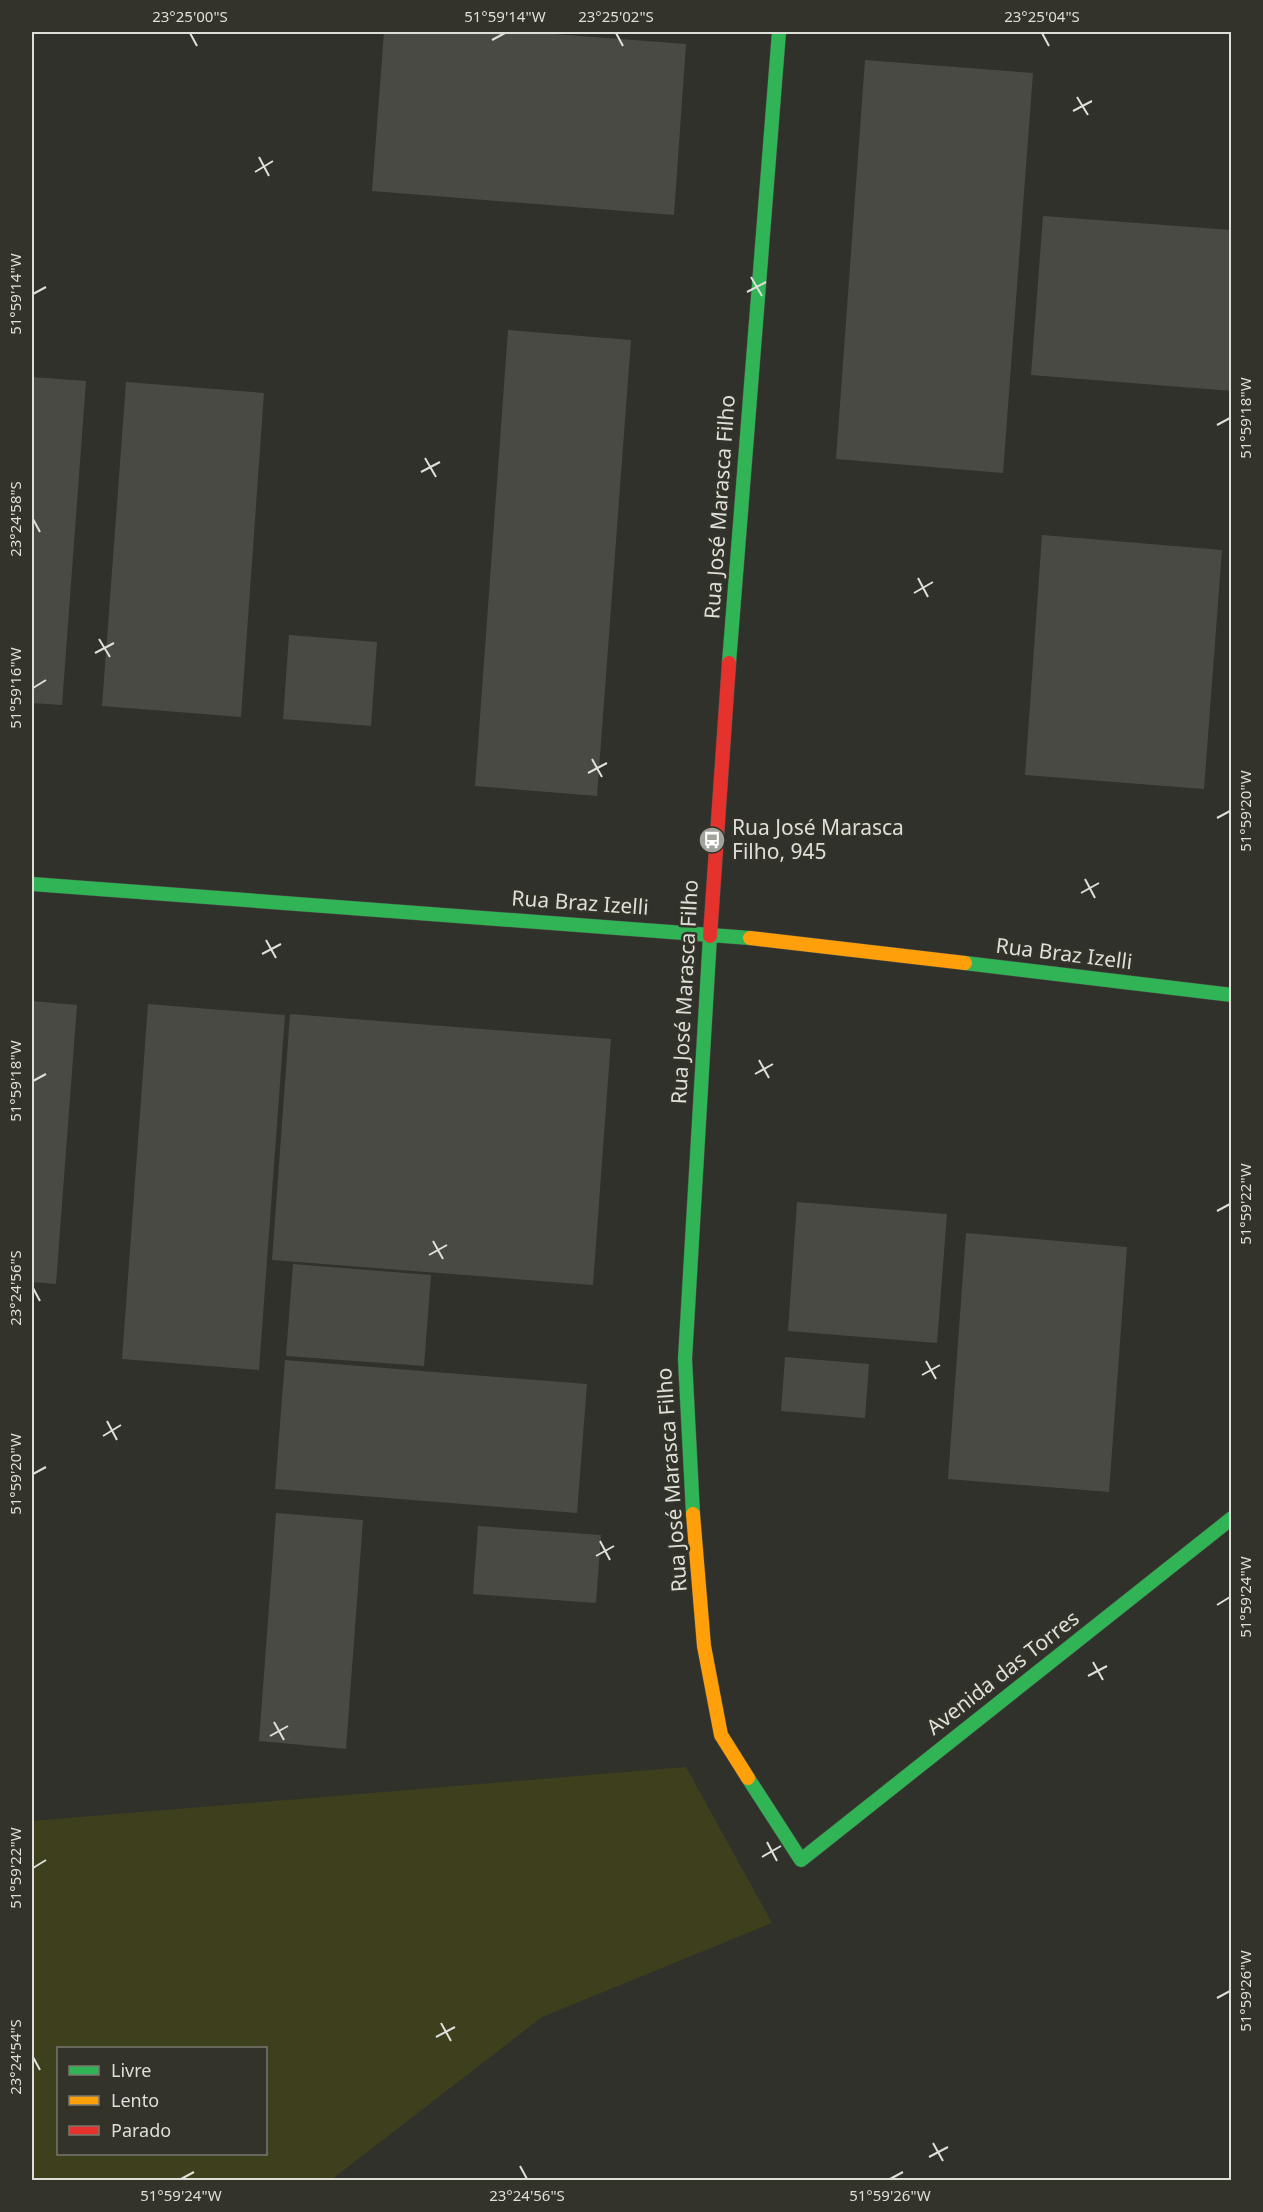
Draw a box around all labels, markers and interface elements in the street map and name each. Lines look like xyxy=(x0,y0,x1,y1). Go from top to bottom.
text: 23°25'00"S xyxy=(152,6,228,26)
text: 51°59'14"W xyxy=(464,6,546,26)
text: 23°25'02"S xyxy=(578,6,654,26)
text: 23°25'04"S xyxy=(1004,6,1080,26)
text: 51°59'14"W xyxy=(5,253,25,335)
text: 51°59'18"W xyxy=(1235,377,1255,459)
street label: Rua José Marasca Filho xyxy=(697,394,741,620)
text: 23°24'58"S xyxy=(5,481,25,557)
text: 51°59'16"W xyxy=(5,647,25,729)
text: 51°59'20"W xyxy=(1235,770,1255,852)
place label: Rua José Marasca Filho, 945 xyxy=(732,813,904,865)
bus stop icon: Rua José Marasca Filho, 945 xyxy=(697,825,727,855)
street label: Rua José Marasca Filho xyxy=(664,879,704,1105)
street label: Rua Braz Izelli xyxy=(511,883,650,921)
street label: Rua Braz Izelli xyxy=(994,931,1134,975)
text: 51°59'18"W xyxy=(5,1040,25,1122)
text: 51°59'22"W xyxy=(1235,1163,1255,1245)
text: 23°24'56"S xyxy=(5,1250,25,1326)
street label: Rua José Marasca Filho xyxy=(649,1367,693,1593)
text: 51°59'20"W xyxy=(5,1433,25,1515)
text: 51°59'24"W xyxy=(1235,1556,1255,1638)
street label: Avenida das Torres xyxy=(920,1604,1084,1741)
text: 51°59'22"W xyxy=(5,1827,25,1909)
text: 51°59'26"W xyxy=(1235,1950,1255,2032)
text: 23°24'54"S xyxy=(5,2019,25,2095)
legend xyxy=(57,2047,267,2155)
text: Livre xyxy=(111,2058,151,2082)
text: Lento xyxy=(111,2088,159,2112)
text: Parado xyxy=(111,2118,171,2142)
text: 51°59'24"W xyxy=(140,2185,222,2205)
text: 23°24'56"S xyxy=(489,2185,565,2205)
text: 51°59'26"W xyxy=(849,2185,931,2205)

